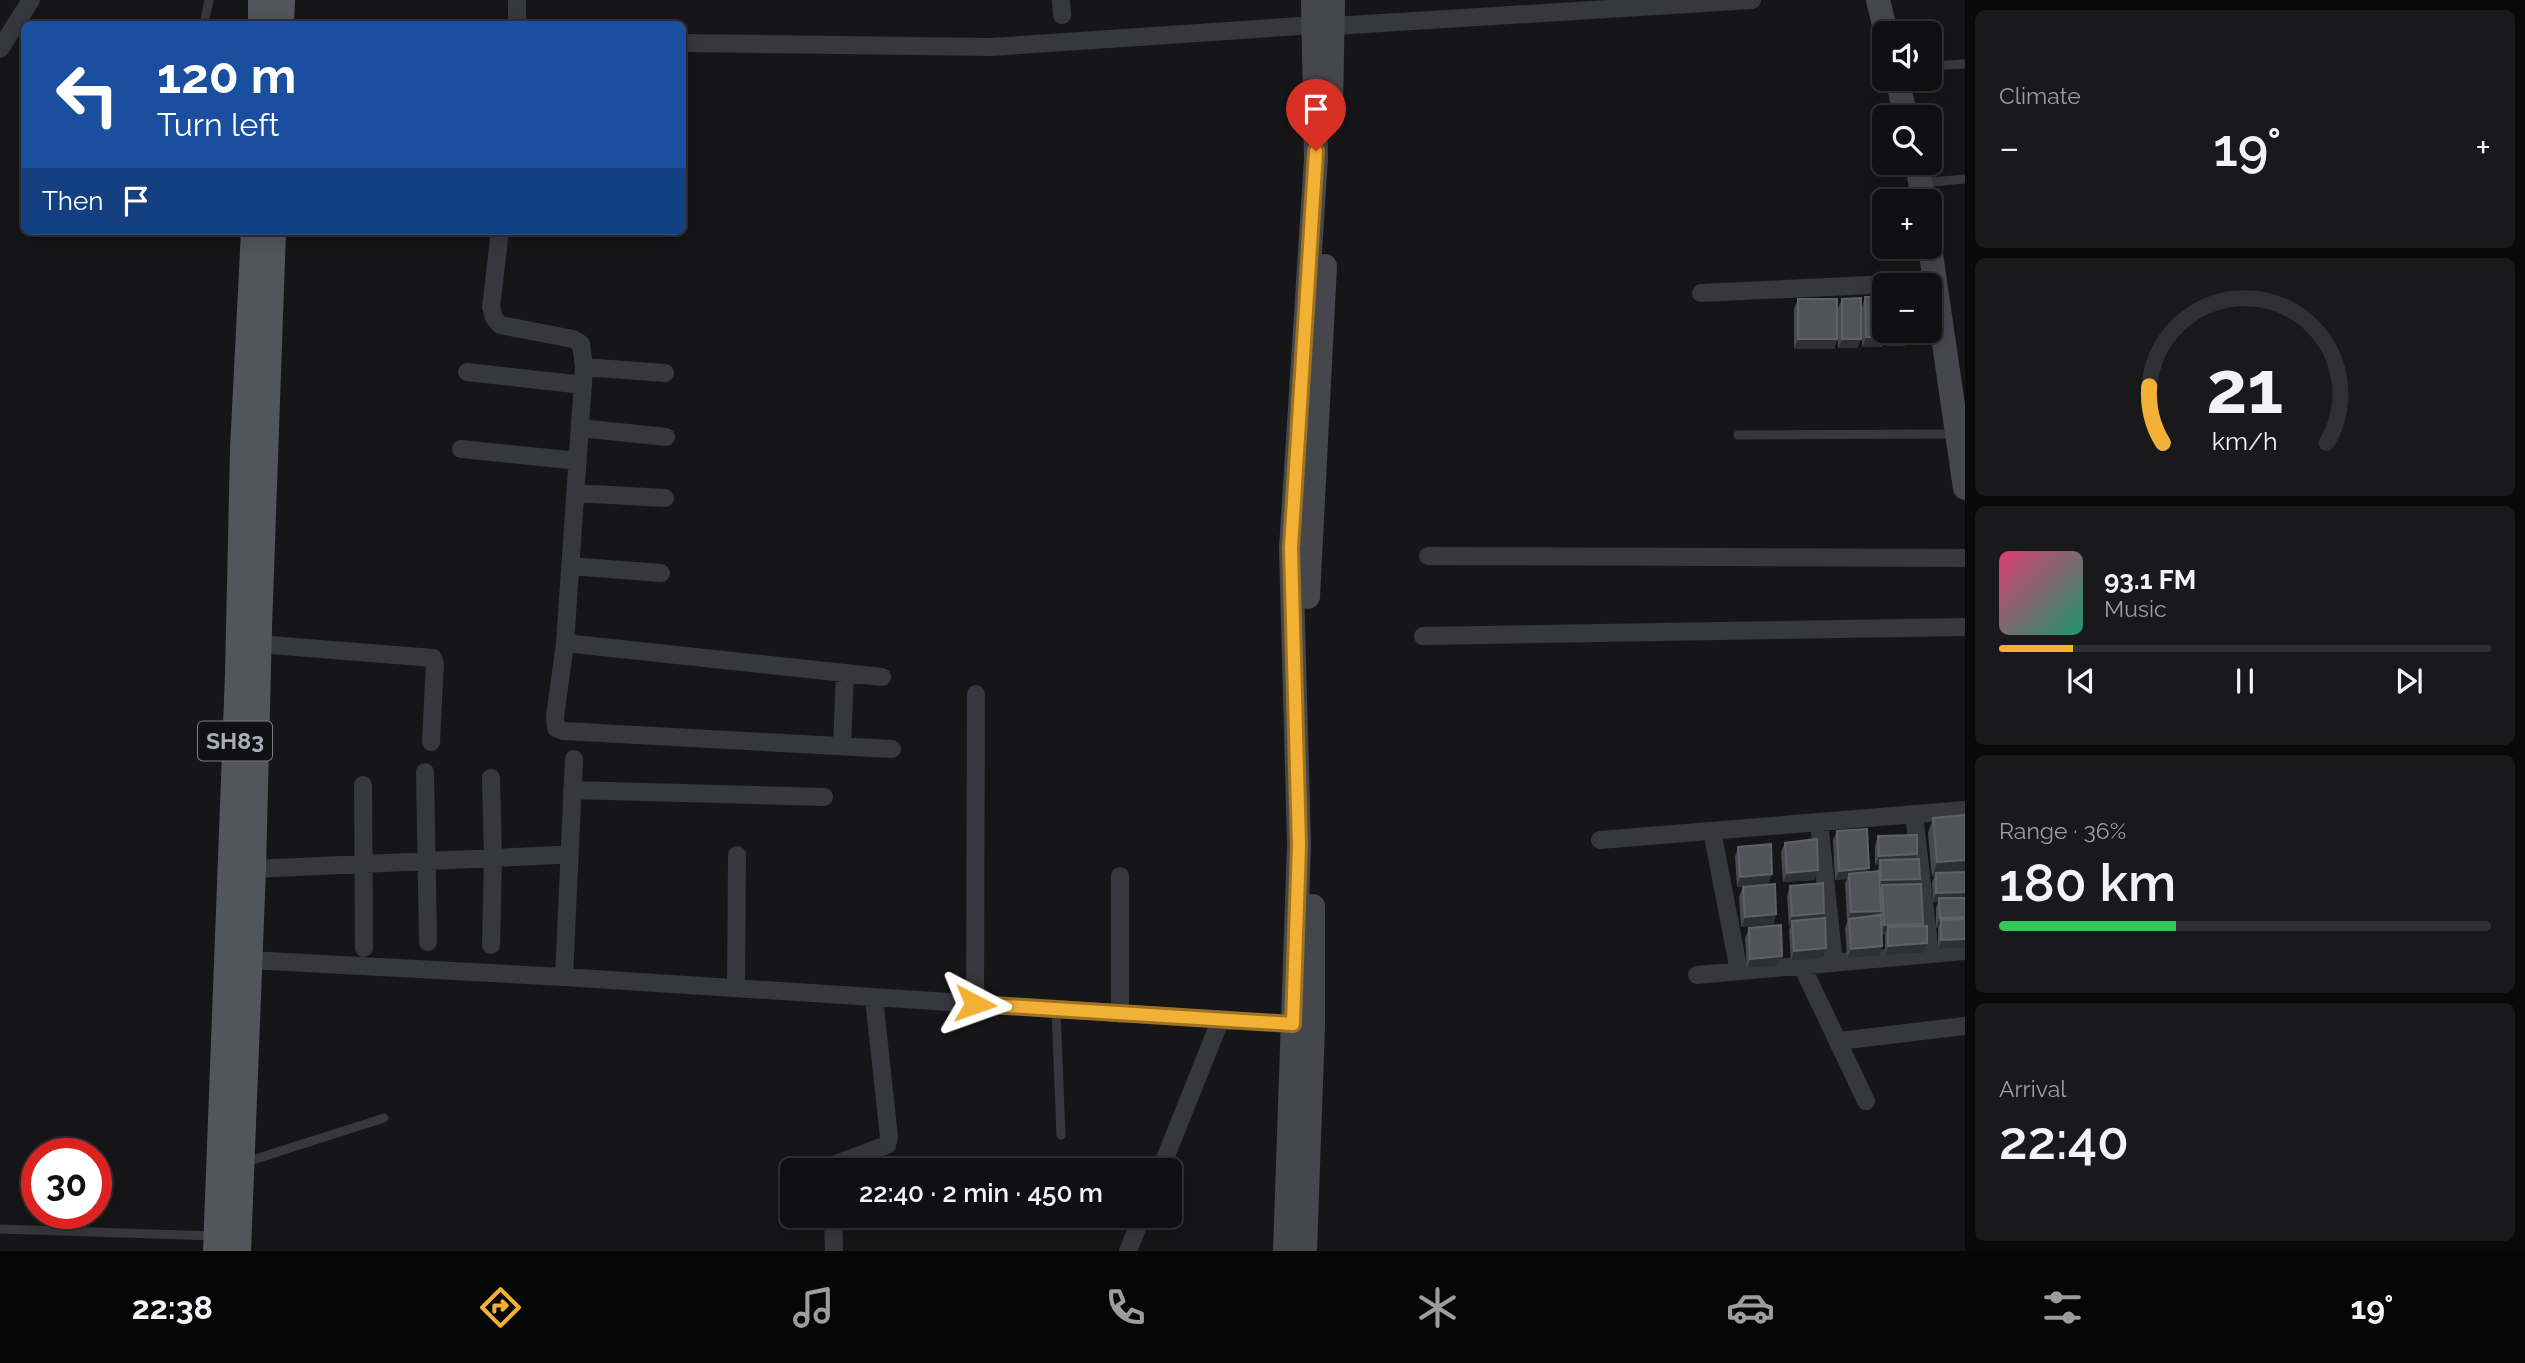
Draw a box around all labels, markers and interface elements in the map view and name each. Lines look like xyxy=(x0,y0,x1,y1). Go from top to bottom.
map controls xyxy=(1872,21,1942,343)
button: sound xyxy=(1872,21,1942,91)
text: 120 m xyxy=(157,47,296,104)
icon: left xyxy=(42,49,133,140)
pin xyxy=(1286,79,1346,151)
text: Climate xyxy=(1999,82,2081,109)
icon: arrive xyxy=(1297,90,1335,128)
button: search xyxy=(1872,105,1942,175)
text: Turn left xyxy=(157,106,279,143)
text: 19° xyxy=(2213,117,2281,178)
text: − xyxy=(1999,125,2019,170)
text: + xyxy=(2475,125,2491,170)
icon: arrive xyxy=(117,182,155,220)
text: Then xyxy=(42,186,103,216)
button: + xyxy=(1872,189,1942,259)
button: − xyxy=(1872,273,1942,343)
text: 21 xyxy=(2206,346,2284,431)
text: km/h xyxy=(2212,426,2278,456)
text: 93.1 FM xyxy=(2104,565,2196,595)
text: Music xyxy=(2104,595,2167,622)
icon: previous xyxy=(2062,662,2100,700)
icon: pause xyxy=(2226,662,2264,700)
icon: next xyxy=(2390,662,2428,700)
road number: SH83 xyxy=(198,722,272,761)
text: Range · 36% xyxy=(1999,817,2126,844)
text: 180 km xyxy=(1999,852,2176,913)
position arrow xyxy=(938,967,1012,1041)
text: Arrival xyxy=(1999,1075,2066,1102)
text: 22:40 xyxy=(1999,1110,2129,1171)
speed limit sign: 30 xyxy=(21,1138,112,1229)
text: 22:40 · 2 min · 450 m xyxy=(859,1178,1103,1208)
icon: directions xyxy=(476,1283,525,1332)
icon: music xyxy=(789,1283,838,1332)
icon: phone xyxy=(1101,1283,1150,1332)
icon: climate xyxy=(1413,1283,1462,1332)
icon: car xyxy=(1726,1283,1775,1332)
icon: filters xyxy=(2038,1283,2087,1332)
text: 22:38 xyxy=(132,1289,213,1326)
text: 19° xyxy=(2350,1289,2393,1326)

